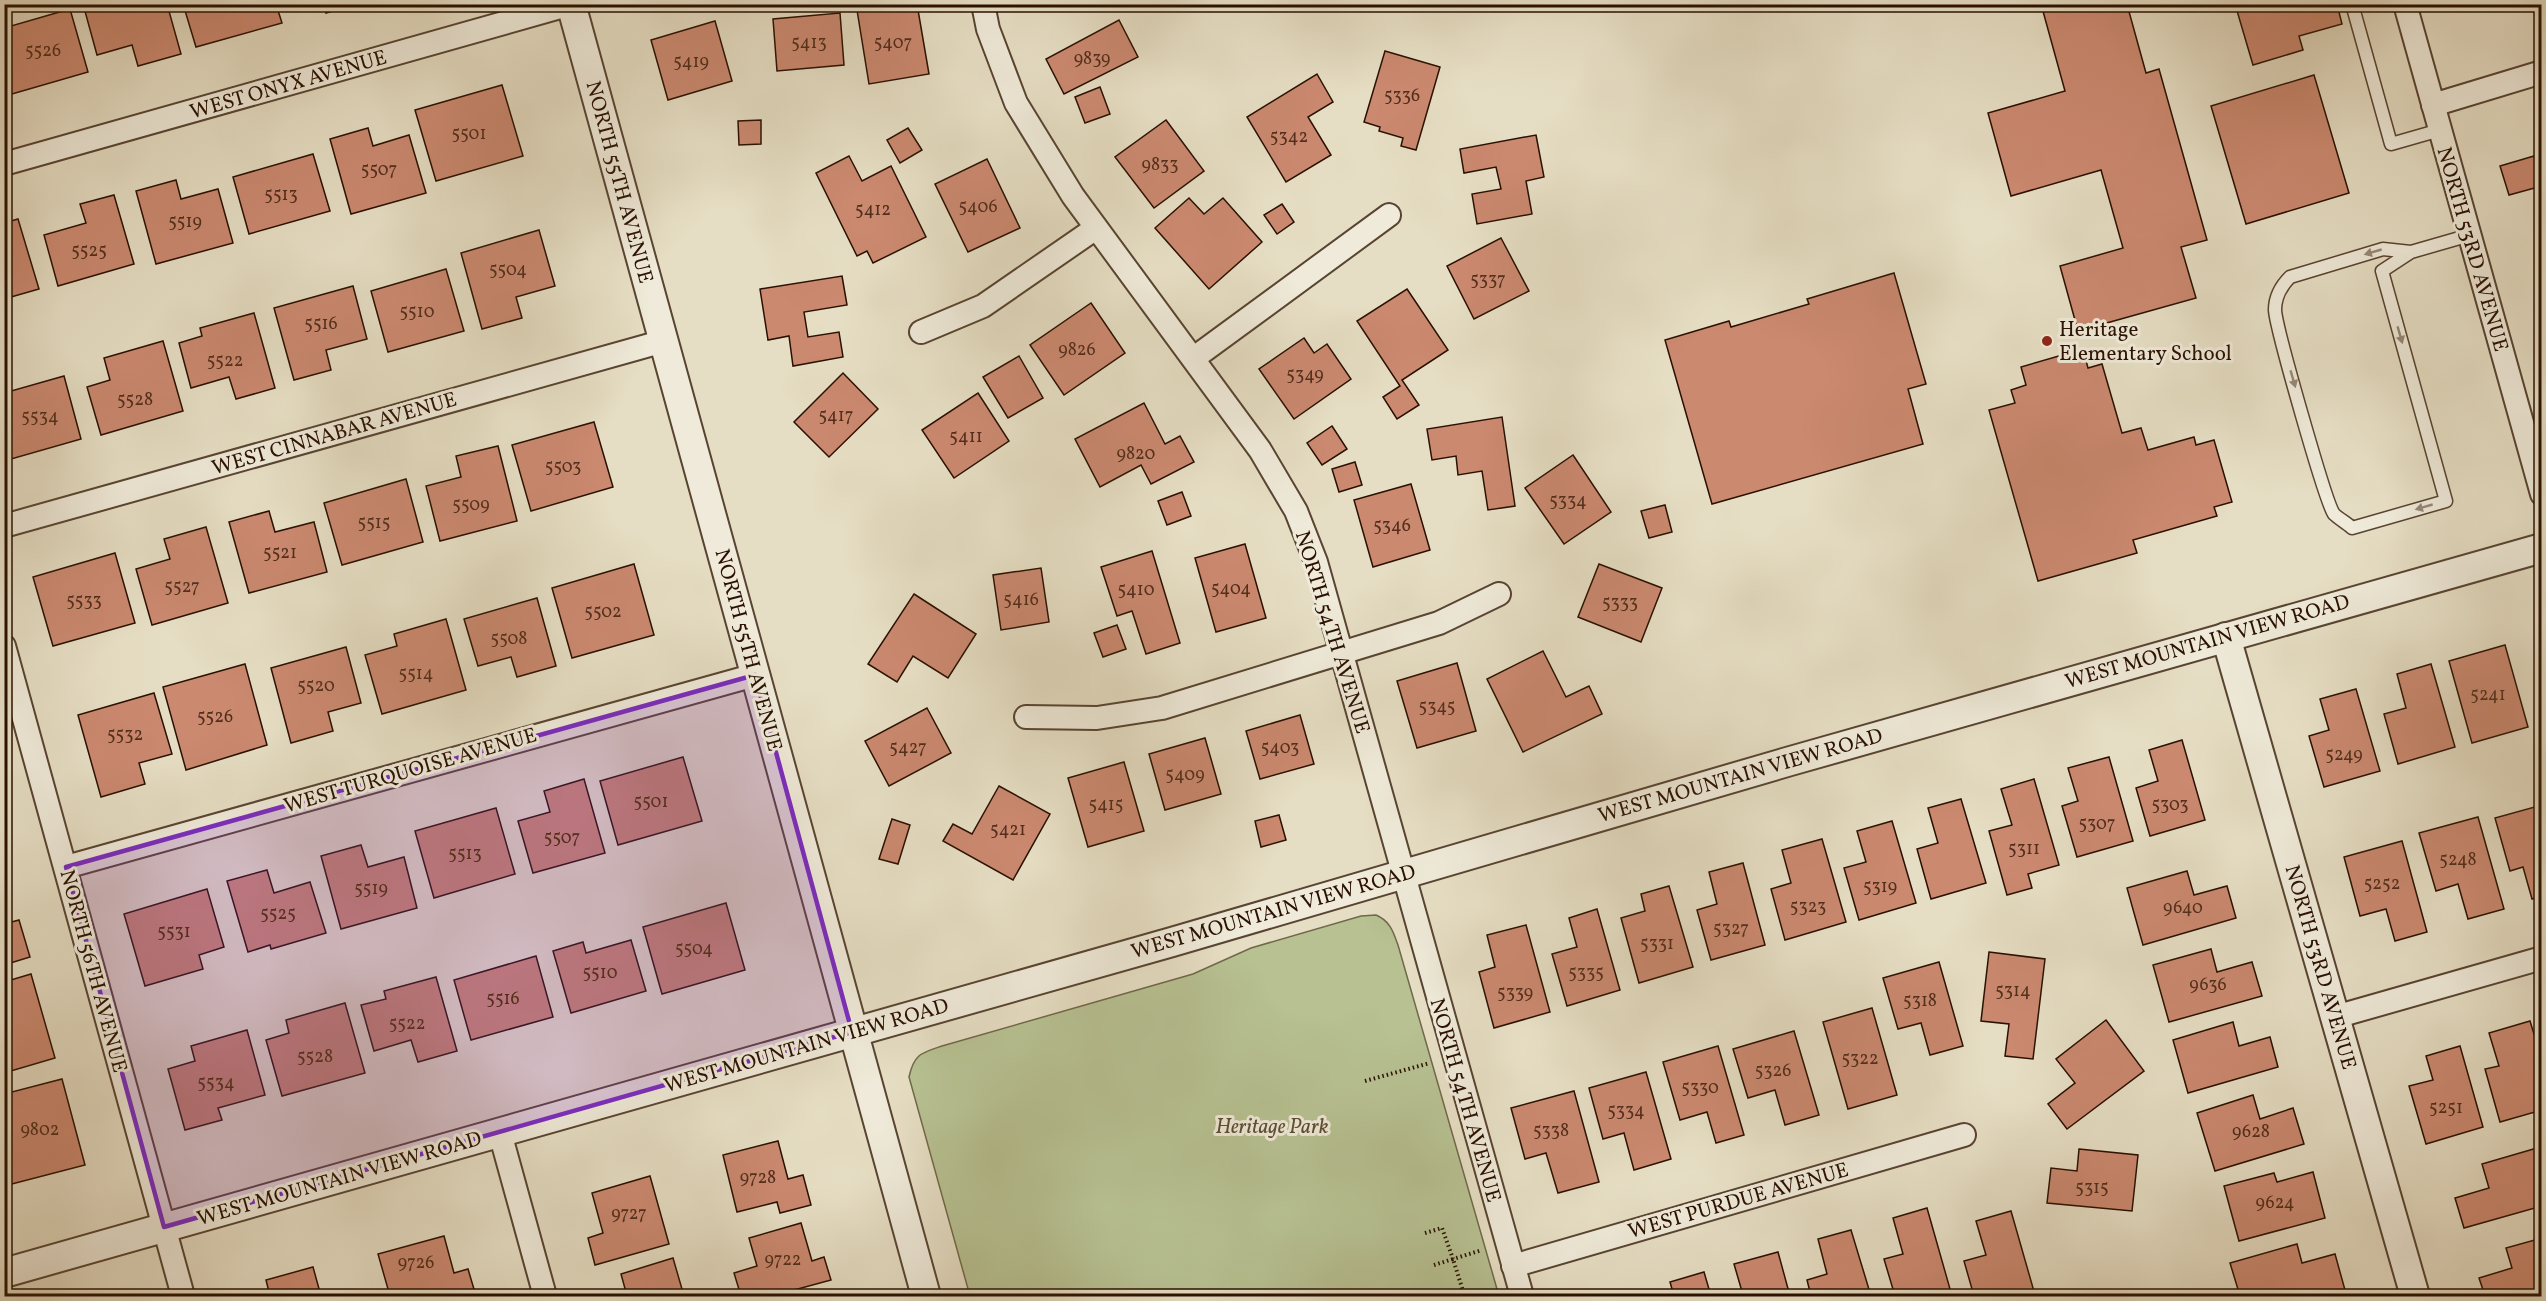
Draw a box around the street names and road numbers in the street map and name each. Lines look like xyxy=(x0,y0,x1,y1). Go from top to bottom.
street label: WEST ONYX AVENUE xyxy=(187,43,390,127)
street label: NORTH 55TH AVENUE xyxy=(578,78,660,287)
street label: NORTH 53RD AVENUE xyxy=(2428,144,2515,355)
street label: WEST CINNABAR AVENUE xyxy=(208,386,460,483)
street label: NORTH 54TH AVENUE xyxy=(1287,527,1376,738)
street label: NORTH 55TH AVENUE xyxy=(707,546,789,755)
street label: WEST MOUNTAIN VIEW ROAD xyxy=(2062,588,2353,697)
street label: WEST TURQUOISE AVENUE xyxy=(280,721,540,822)
street label: WEST MOUNTAIN VIEW ROAD xyxy=(1595,722,1886,831)
street label: WEST MOUNTAIN VIEW ROAD xyxy=(1128,858,1419,967)
street label: NORTH 53RD AVENUE xyxy=(2276,862,2363,1073)
street label: NORTH 56TH AVENUE xyxy=(51,867,134,1076)
street label: WEST MOUNTAIN VIEW ROAD xyxy=(661,992,952,1101)
street label: NORTH 54TH AVENUE xyxy=(1422,995,1508,1206)
street label: WEST MOUNTAIN VIEW ROAD xyxy=(194,1125,485,1234)
street label: WEST PURDUE AVENUE xyxy=(1625,1156,1852,1247)

